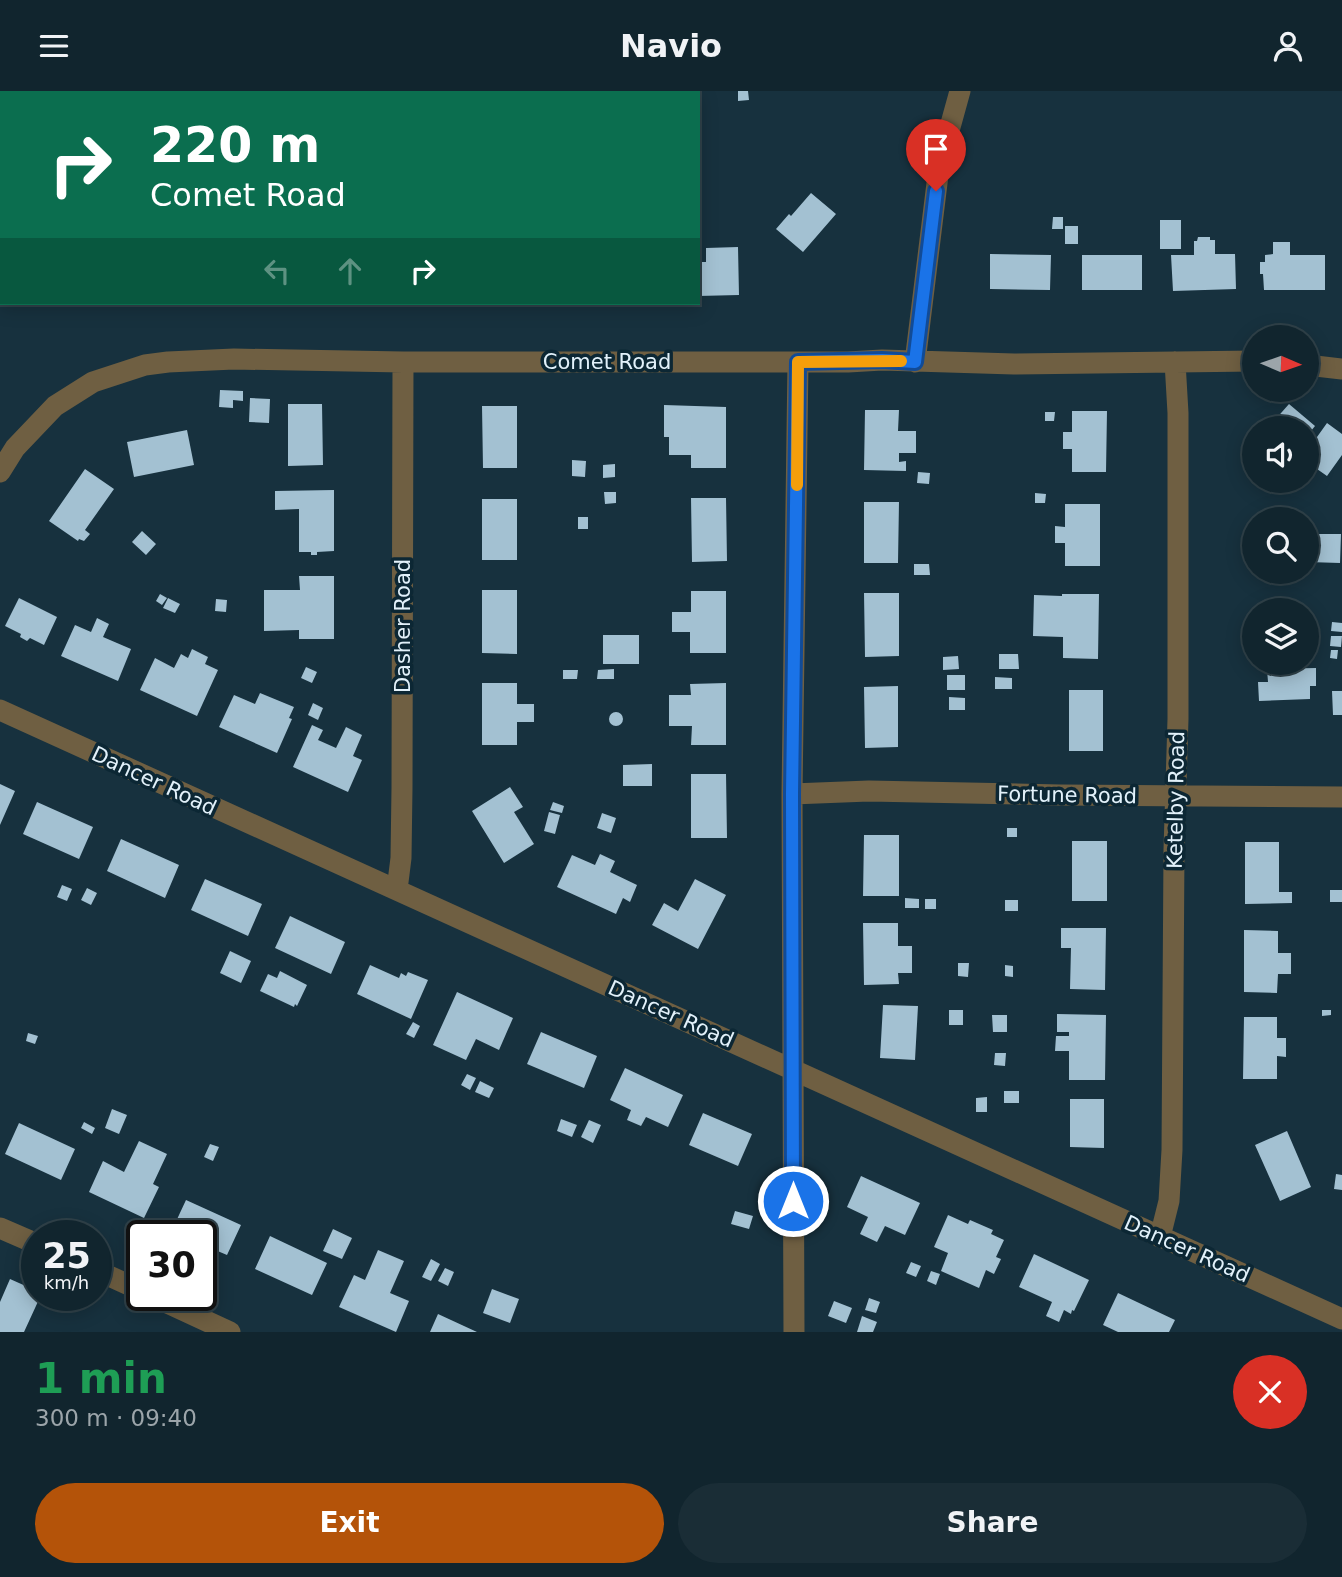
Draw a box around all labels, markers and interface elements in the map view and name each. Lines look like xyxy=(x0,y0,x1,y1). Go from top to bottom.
icon: menu xyxy=(35,27,73,65)
text: Navio xyxy=(620,27,722,65)
icon: person xyxy=(1269,27,1307,65)
text: 220 m xyxy=(150,117,320,174)
icon: right xyxy=(35,119,126,210)
pin xyxy=(906,119,966,191)
icon: arrive xyxy=(917,130,955,168)
text: Comet Road xyxy=(150,176,346,214)
icon: left xyxy=(258,252,296,290)
icon: ahead xyxy=(331,252,369,290)
icon: right xyxy=(404,252,442,290)
north arrow xyxy=(1242,325,1320,403)
map controls xyxy=(1242,325,1319,675)
street label: Comet Road xyxy=(543,350,671,374)
button: sound xyxy=(1242,416,1319,493)
button: search xyxy=(1242,507,1319,584)
street label: Dasher Road xyxy=(391,559,415,693)
button: layers xyxy=(1242,598,1319,675)
street label: Ketelby Road xyxy=(1163,731,1189,869)
street label: Dancer Road xyxy=(88,742,220,820)
street label: Fortune Road xyxy=(997,782,1137,808)
street label: Dancer Road xyxy=(605,976,737,1052)
position arrow xyxy=(756,1164,830,1238)
street label: Dancer Road xyxy=(1121,1211,1253,1287)
speed limit sign: 30 xyxy=(126,1220,217,1311)
text: 25 xyxy=(42,1236,91,1276)
text: km/h xyxy=(44,1272,89,1293)
text: 1 min xyxy=(35,1354,167,1403)
button: close xyxy=(1233,1355,1307,1429)
text: 300 m · 09:40 xyxy=(35,1405,197,1431)
button: Exit xyxy=(35,1483,664,1563)
button: Share xyxy=(678,1483,1307,1563)

